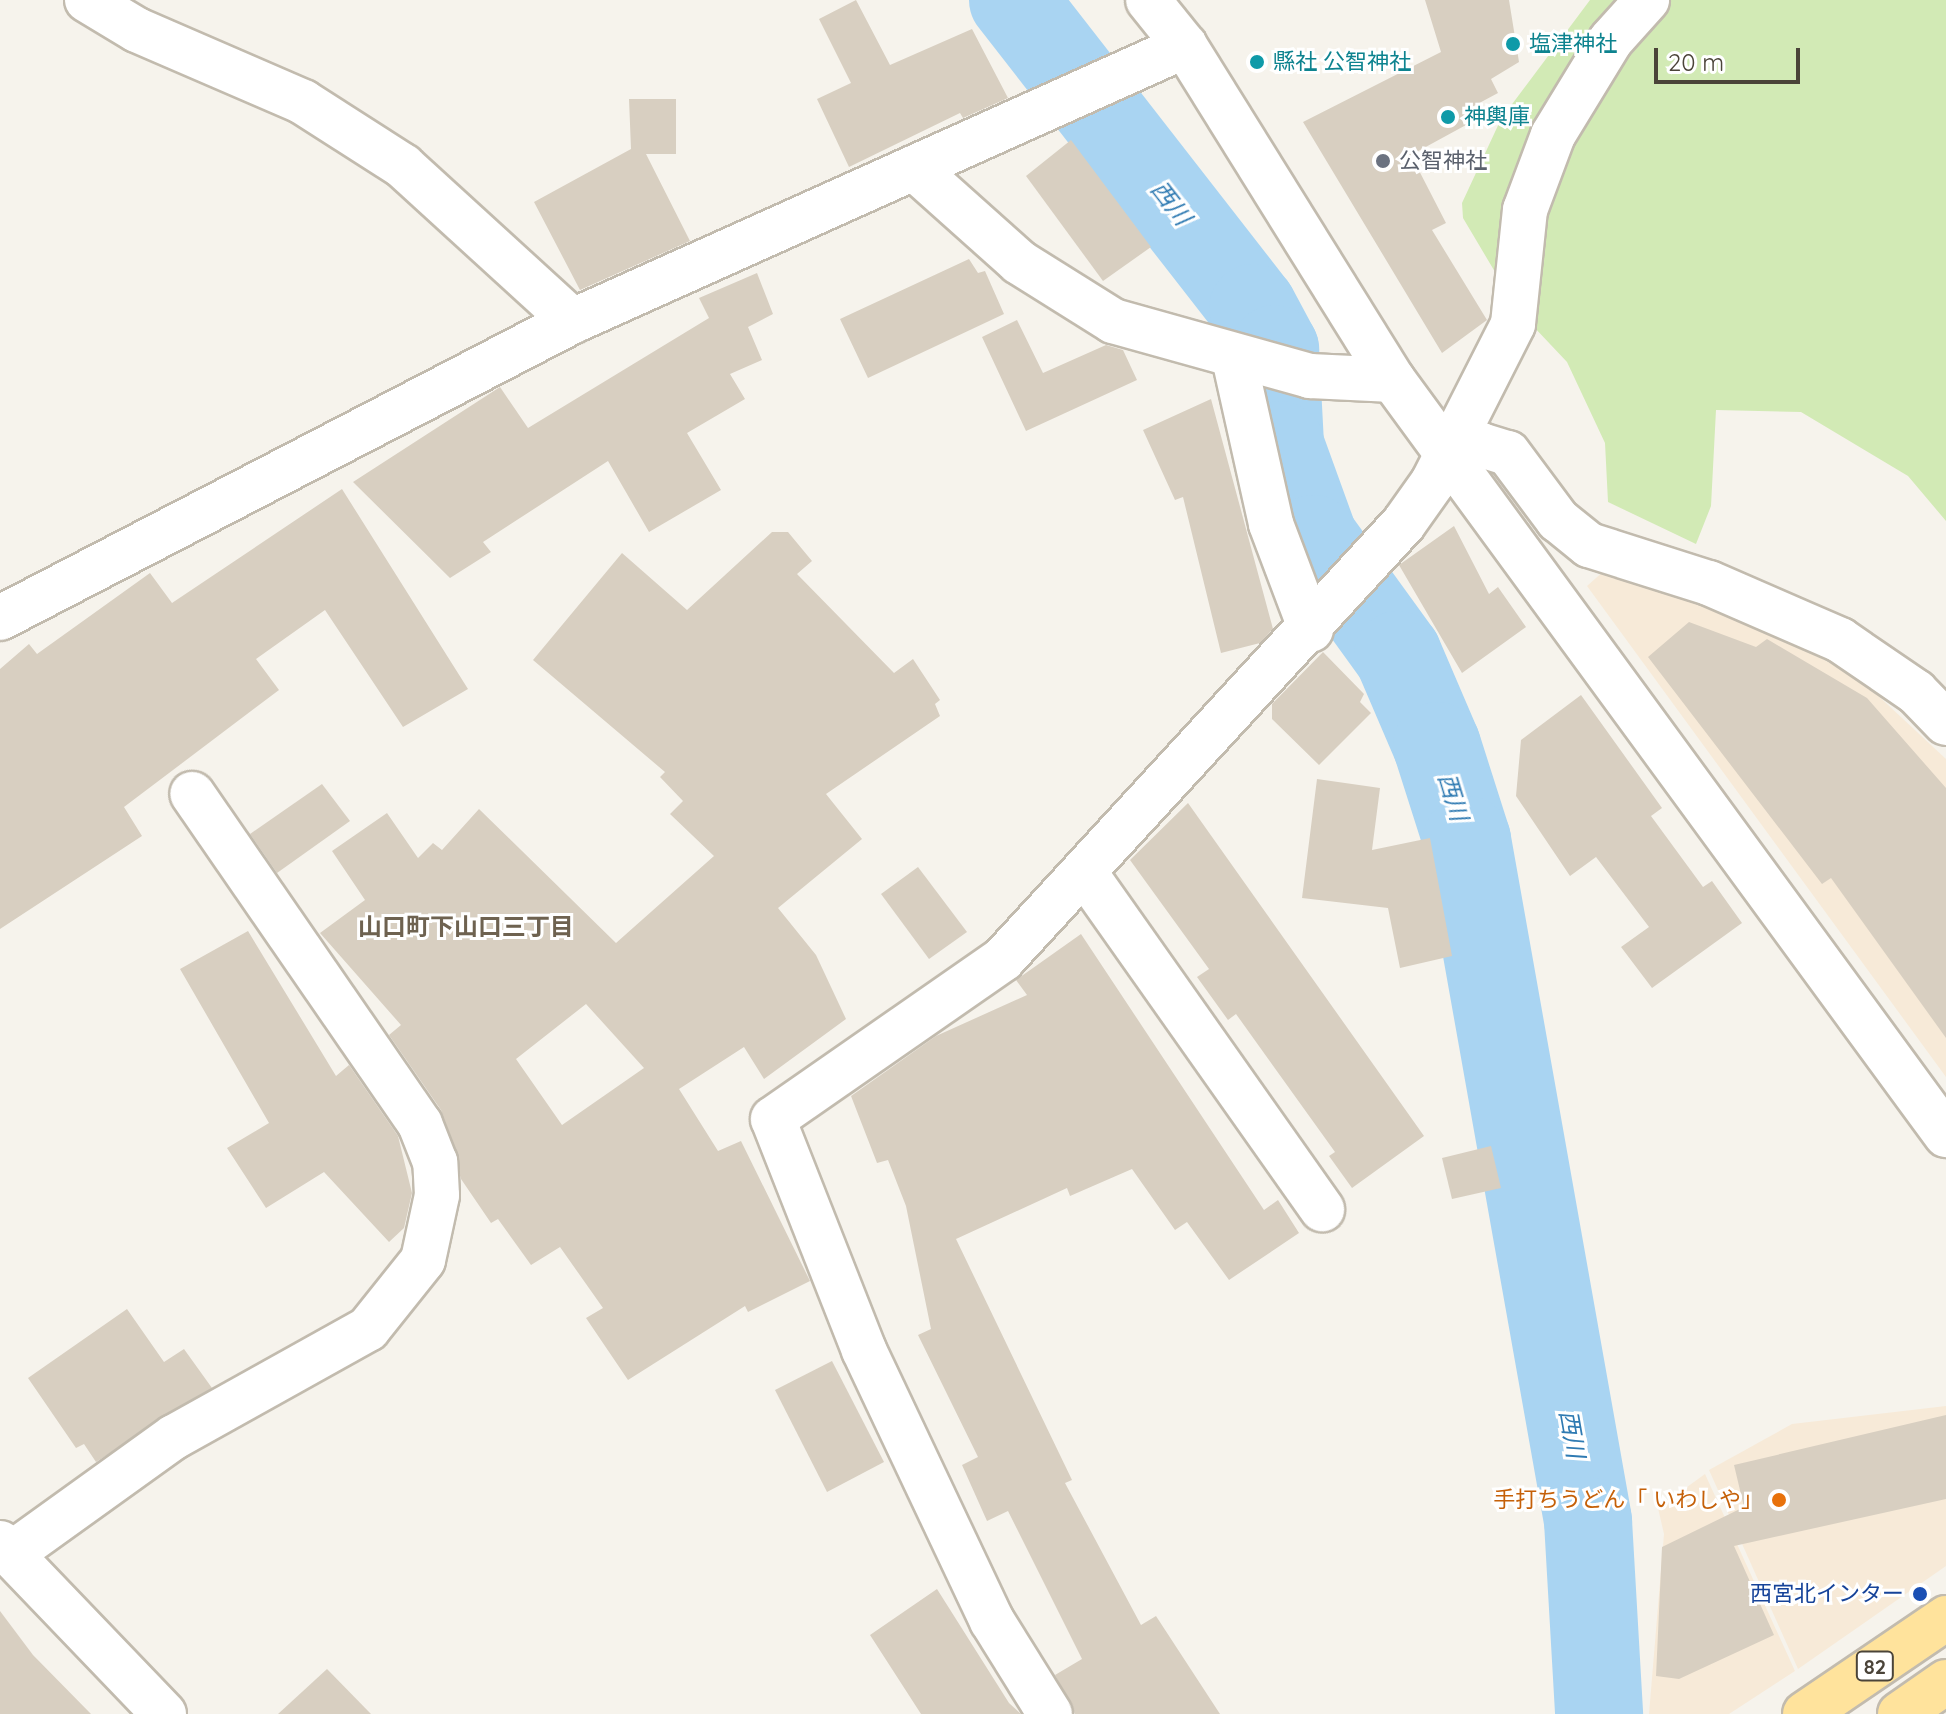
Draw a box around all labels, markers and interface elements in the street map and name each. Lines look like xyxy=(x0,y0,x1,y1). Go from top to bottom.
place label: 塩津神社 xyxy=(1529,31,1617,57)
scale bar xyxy=(1658,32,1804,82)
marker: 塩津神社 xyxy=(1504,35,1522,53)
text: 20 m xyxy=(1668,47,1724,77)
place label: 縣社 公智神社 xyxy=(1273,49,1411,75)
marker: 縣社 公智神社 xyxy=(1248,53,1266,71)
place label: 神輿庫 xyxy=(1464,104,1530,130)
marker: 神輿庫 xyxy=(1439,108,1457,126)
place label: 公智神社 xyxy=(1399,148,1487,174)
marker: 公智神社 xyxy=(1374,152,1392,170)
water label: 西川 xyxy=(1145,175,1197,231)
water label: 西川 xyxy=(1432,770,1474,824)
district label: 山口町下山口三丁目 xyxy=(358,913,574,941)
water label: 西川 xyxy=(1554,1408,1590,1460)
place label: 手打ちうどん「 いわしや」 xyxy=(1493,1487,1763,1513)
marker: 手打ちうどん「 いわしや」 xyxy=(1770,1491,1788,1509)
place label: 西宮北インター xyxy=(1750,1581,1904,1607)
marker: 西宮北インター xyxy=(1911,1585,1929,1603)
road number: 82 xyxy=(1855,1650,1895,1682)

